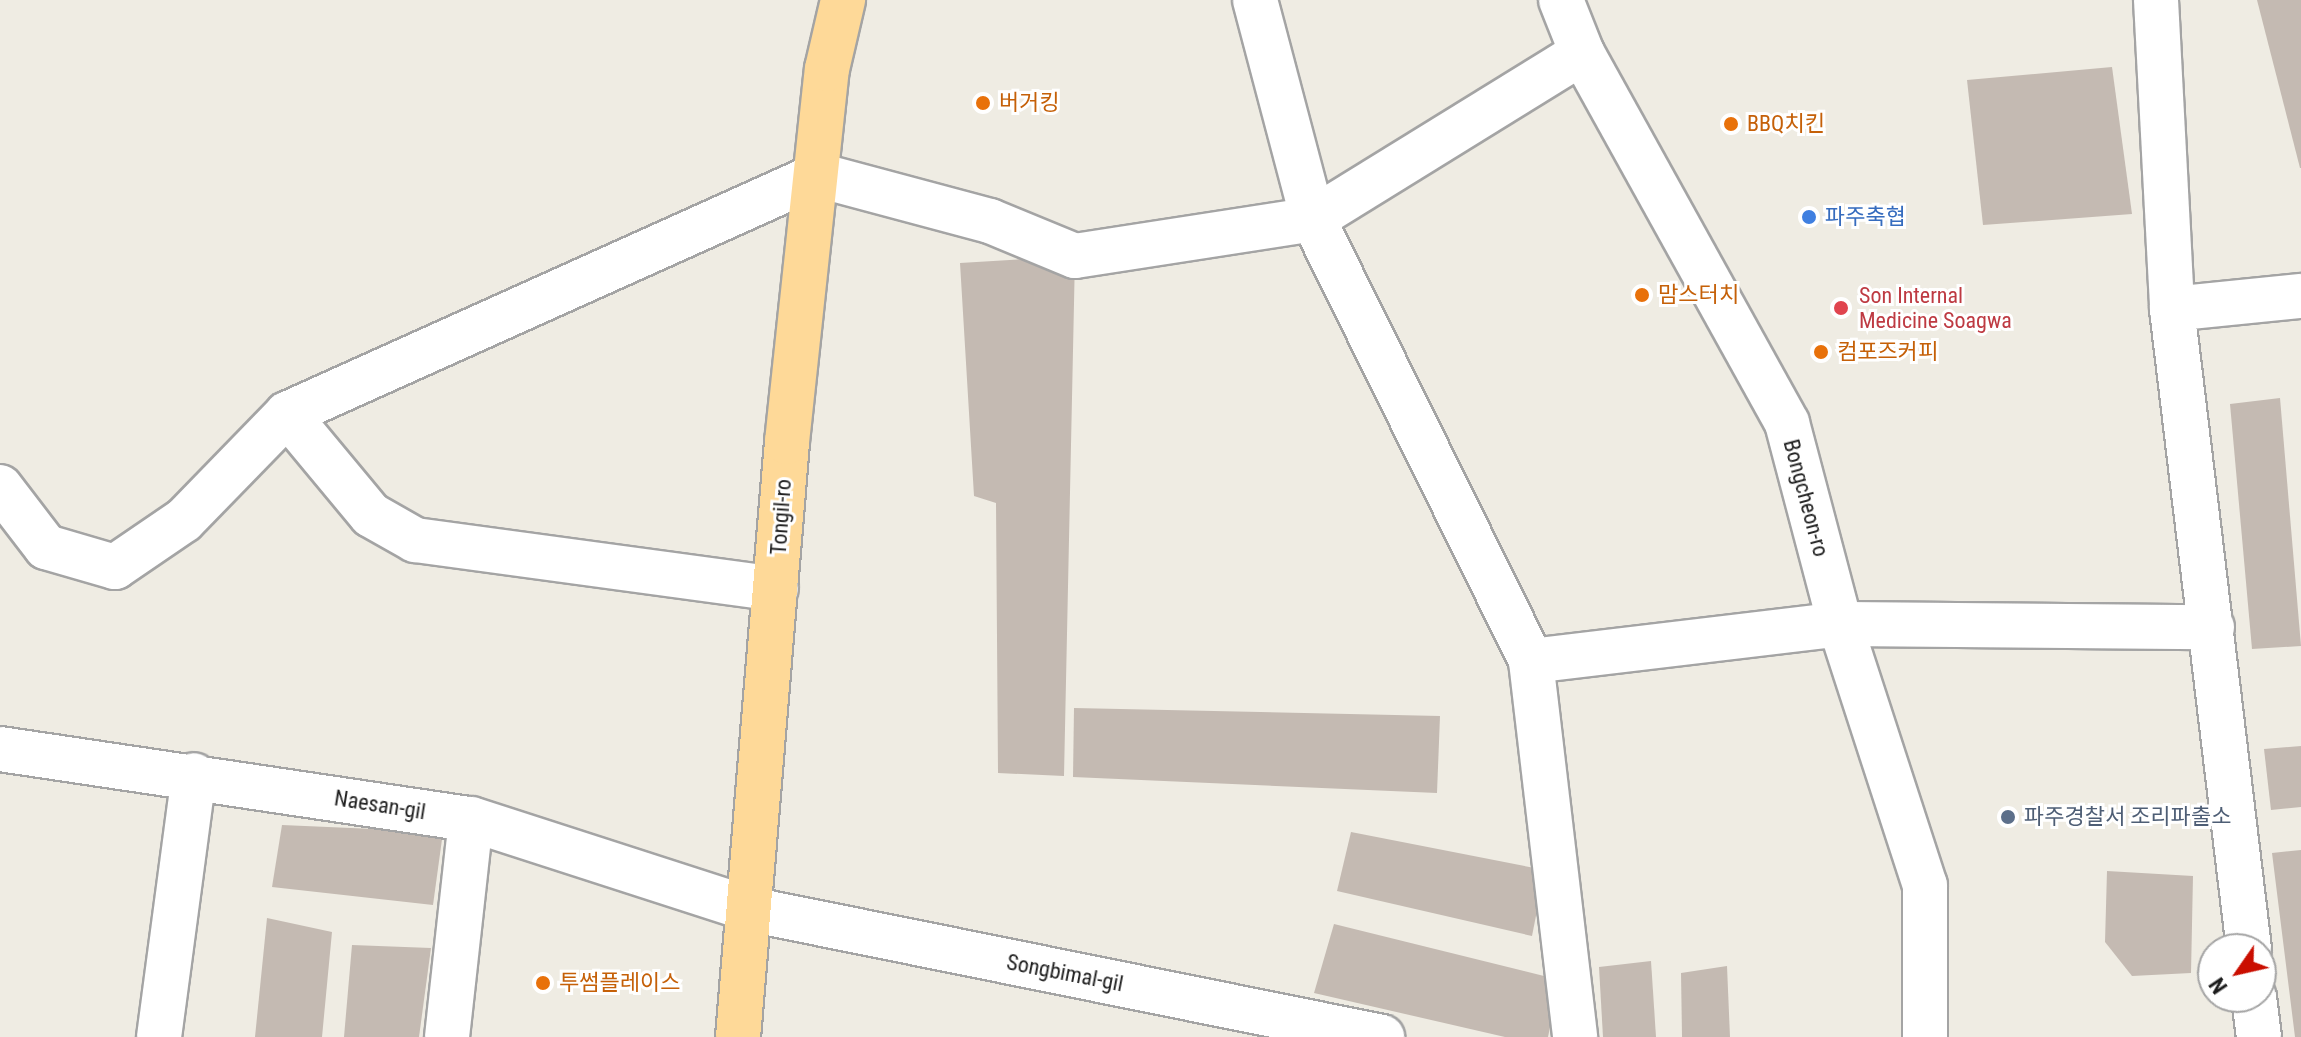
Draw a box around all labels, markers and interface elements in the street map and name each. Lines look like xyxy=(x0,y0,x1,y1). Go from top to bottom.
place label: 버거킹 xyxy=(999,90,1060,116)
marker: 버거킹 xyxy=(974,94,992,112)
place label: BBQ치킨 xyxy=(1747,111,1825,137)
marker: BBQ치킨 xyxy=(1722,115,1740,133)
place label: 파주축협 xyxy=(1825,204,1906,230)
marker: 파주축협 xyxy=(1800,208,1818,226)
place label: 맘스터치 xyxy=(1658,282,1739,308)
place label: Son Internal Medicine Soagwa xyxy=(1859,282,2012,334)
marker: 맘스터치 xyxy=(1633,286,1651,304)
marker: Son Internal Medicine Soagwa xyxy=(1830,297,1852,319)
place label: 컴포즈커피 xyxy=(1837,339,1938,365)
marker: 컴포즈커피 xyxy=(1812,343,1830,361)
street label: Bongcheon-ro xyxy=(1778,436,1834,560)
street label: Tongil-ro xyxy=(765,478,797,556)
street label: Naesan-gil xyxy=(332,785,428,825)
place label: 파주경찰서 조리파출소 xyxy=(2024,804,2231,830)
marker: 파주경찰서 조리파출소 xyxy=(1999,808,2017,826)
north arrow xyxy=(2197,933,2277,1013)
street label: Songbimal-gil xyxy=(1004,949,1126,997)
place label: 투썸플레이스 xyxy=(559,970,680,996)
text: N xyxy=(2204,973,2232,998)
marker: 투썸플레이스 xyxy=(534,974,552,992)

